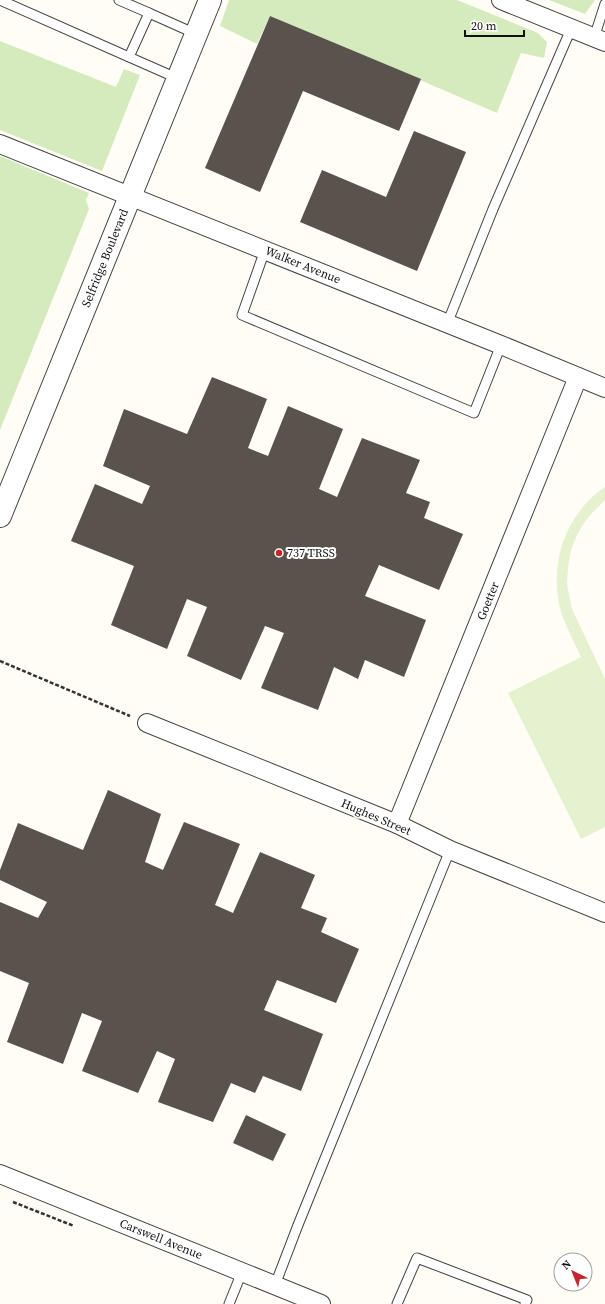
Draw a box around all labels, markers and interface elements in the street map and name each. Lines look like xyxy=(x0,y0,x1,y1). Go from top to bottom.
scale bar xyxy=(465,12,524,38)
text: 20 m xyxy=(471,18,497,34)
street label: Selfridge Boulevard xyxy=(78,206,132,309)
street label: Walker Avenue xyxy=(263,243,343,287)
place label: 737 TRSS xyxy=(287,545,335,561)
marker: 737 TRSS xyxy=(274,548,284,558)
street label: Goetter xyxy=(473,579,503,623)
street label: Hughes Street xyxy=(339,795,414,839)
street label: Carswell Avenue xyxy=(117,1215,205,1263)
north arrow xyxy=(553,1252,593,1292)
text: N xyxy=(558,1257,575,1273)

